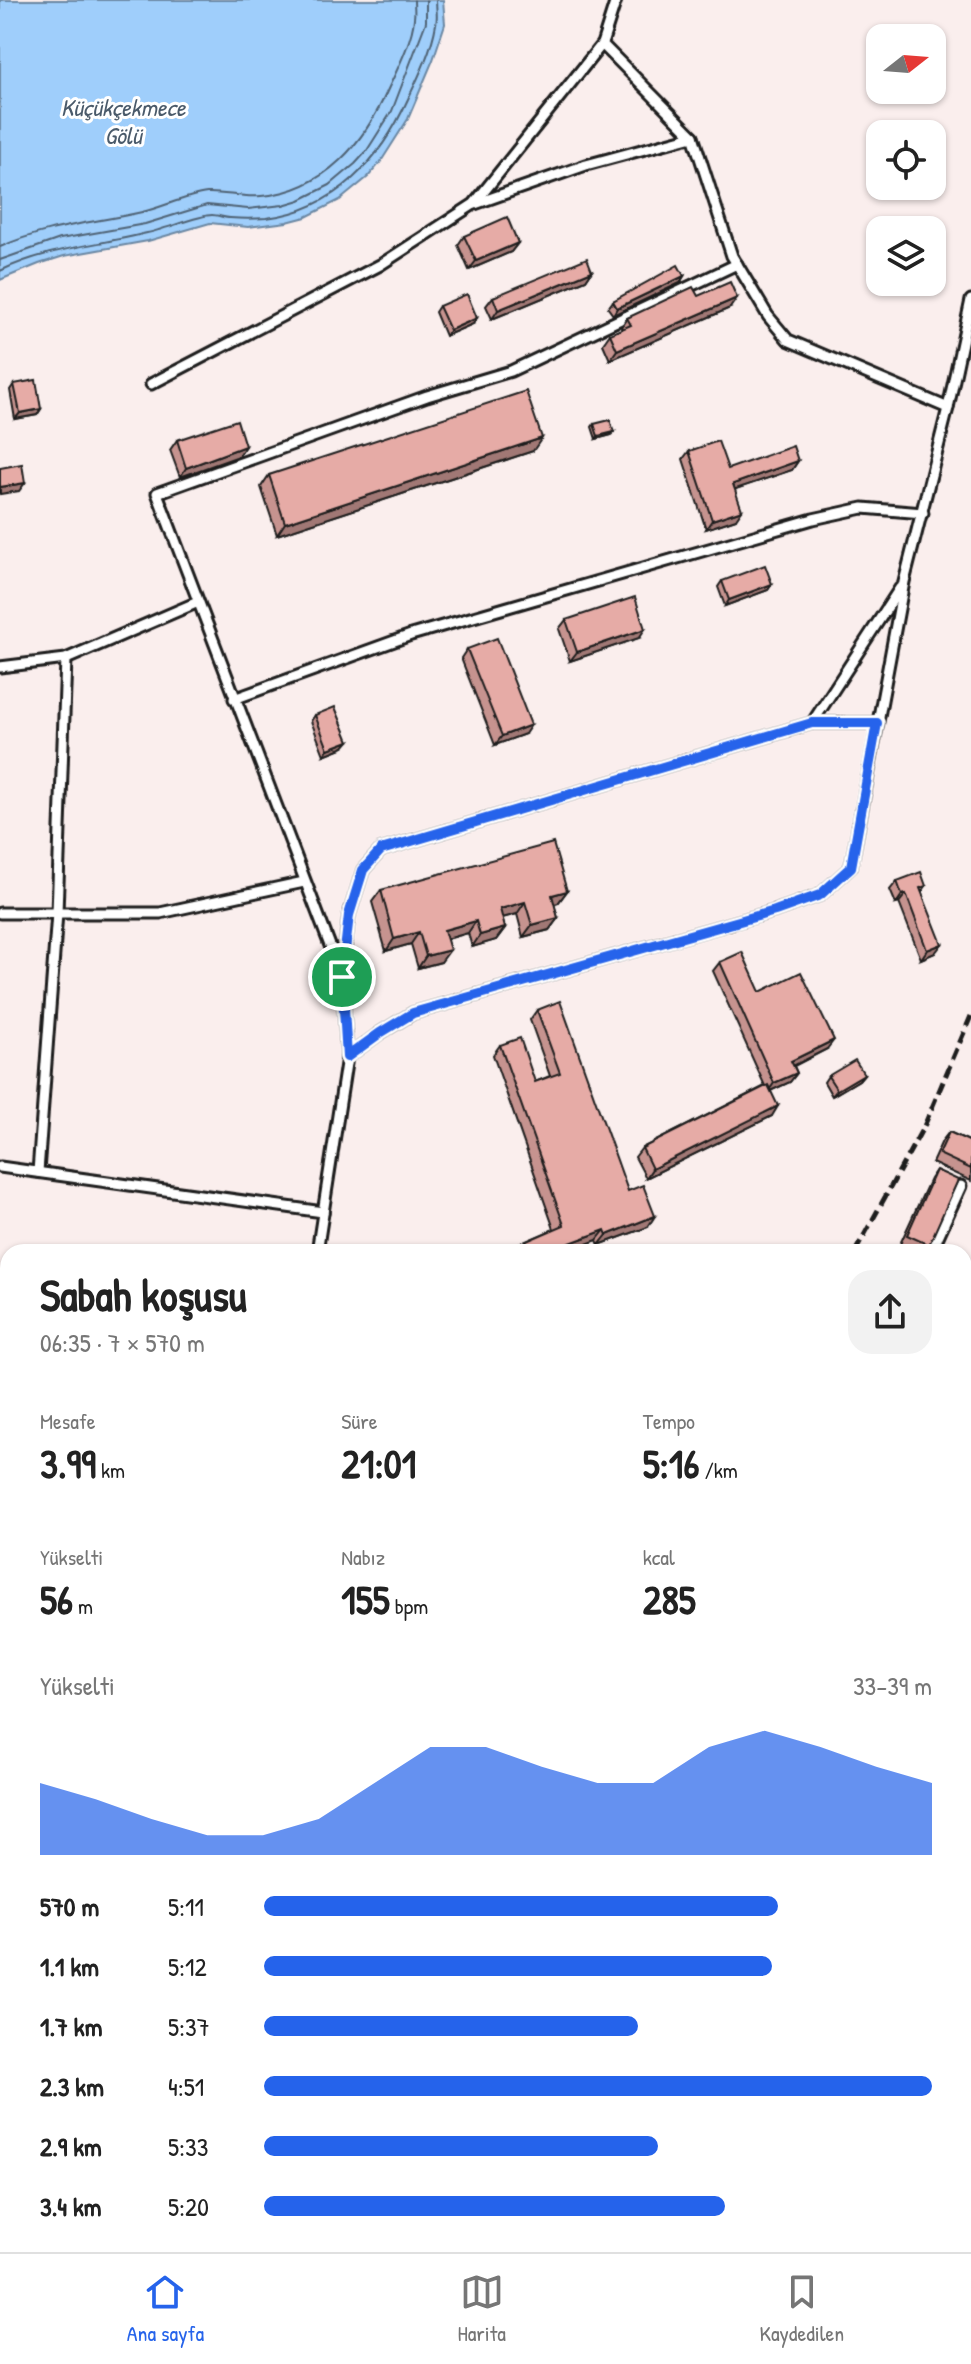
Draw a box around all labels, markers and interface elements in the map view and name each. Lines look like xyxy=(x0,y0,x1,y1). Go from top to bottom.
north arrow xyxy=(866,24,946,104)
map controls xyxy=(866,24,946,296)
water label: Küçükçekmece Gölü xyxy=(61,91,187,151)
button: locate xyxy=(866,120,946,200)
button: layers xyxy=(866,216,946,296)
pin xyxy=(308,943,376,1011)
icon: arrive xyxy=(320,955,364,999)
text: Sabah koşusu xyxy=(40,1265,247,1325)
button: share xyxy=(848,1270,932,1354)
text: 06:35 · 7 × 570 m xyxy=(40,1325,205,1360)
text: Mesafe xyxy=(40,1406,96,1436)
text: Süre xyxy=(341,1406,377,1436)
text: Tempo xyxy=(643,1406,695,1436)
text: 3.99 xyxy=(40,1436,96,1490)
text: 21:01 xyxy=(341,1436,416,1490)
text: 5:16 xyxy=(643,1436,699,1490)
text: km xyxy=(96,1455,125,1485)
text: /km xyxy=(699,1455,738,1485)
text: Yükselti xyxy=(40,1542,103,1572)
text: Nabız xyxy=(341,1542,385,1572)
text: kcal xyxy=(643,1542,675,1572)
text: 56 xyxy=(40,1572,73,1626)
text: 155 xyxy=(341,1572,390,1626)
text: 285 xyxy=(643,1572,696,1626)
text: m xyxy=(73,1591,93,1621)
text: bpm xyxy=(390,1591,428,1621)
text: Yükselti xyxy=(40,1668,115,1703)
text: 33–39 m xyxy=(853,1668,932,1703)
text: 570 m xyxy=(40,1889,99,1924)
text: 5:11 xyxy=(168,1889,204,1924)
text: 1.1 km xyxy=(40,1949,99,1984)
text: 5:12 xyxy=(168,1949,207,1984)
text: 1.7 km xyxy=(40,2009,102,2044)
text: 5:37 xyxy=(168,2009,210,2044)
text: 2.3 km xyxy=(40,2069,104,2104)
text: 4:51 xyxy=(168,2069,204,2104)
text: 2.9 km xyxy=(40,2129,102,2164)
text: 5:33 xyxy=(168,2129,208,2164)
text: 3.4 km xyxy=(40,2189,101,2224)
text: 5:20 xyxy=(168,2189,209,2224)
tab: Ana sayfa xyxy=(127,2270,204,2348)
tab: Harita xyxy=(457,2270,506,2348)
tab: Kaydedilen xyxy=(759,2270,844,2348)

